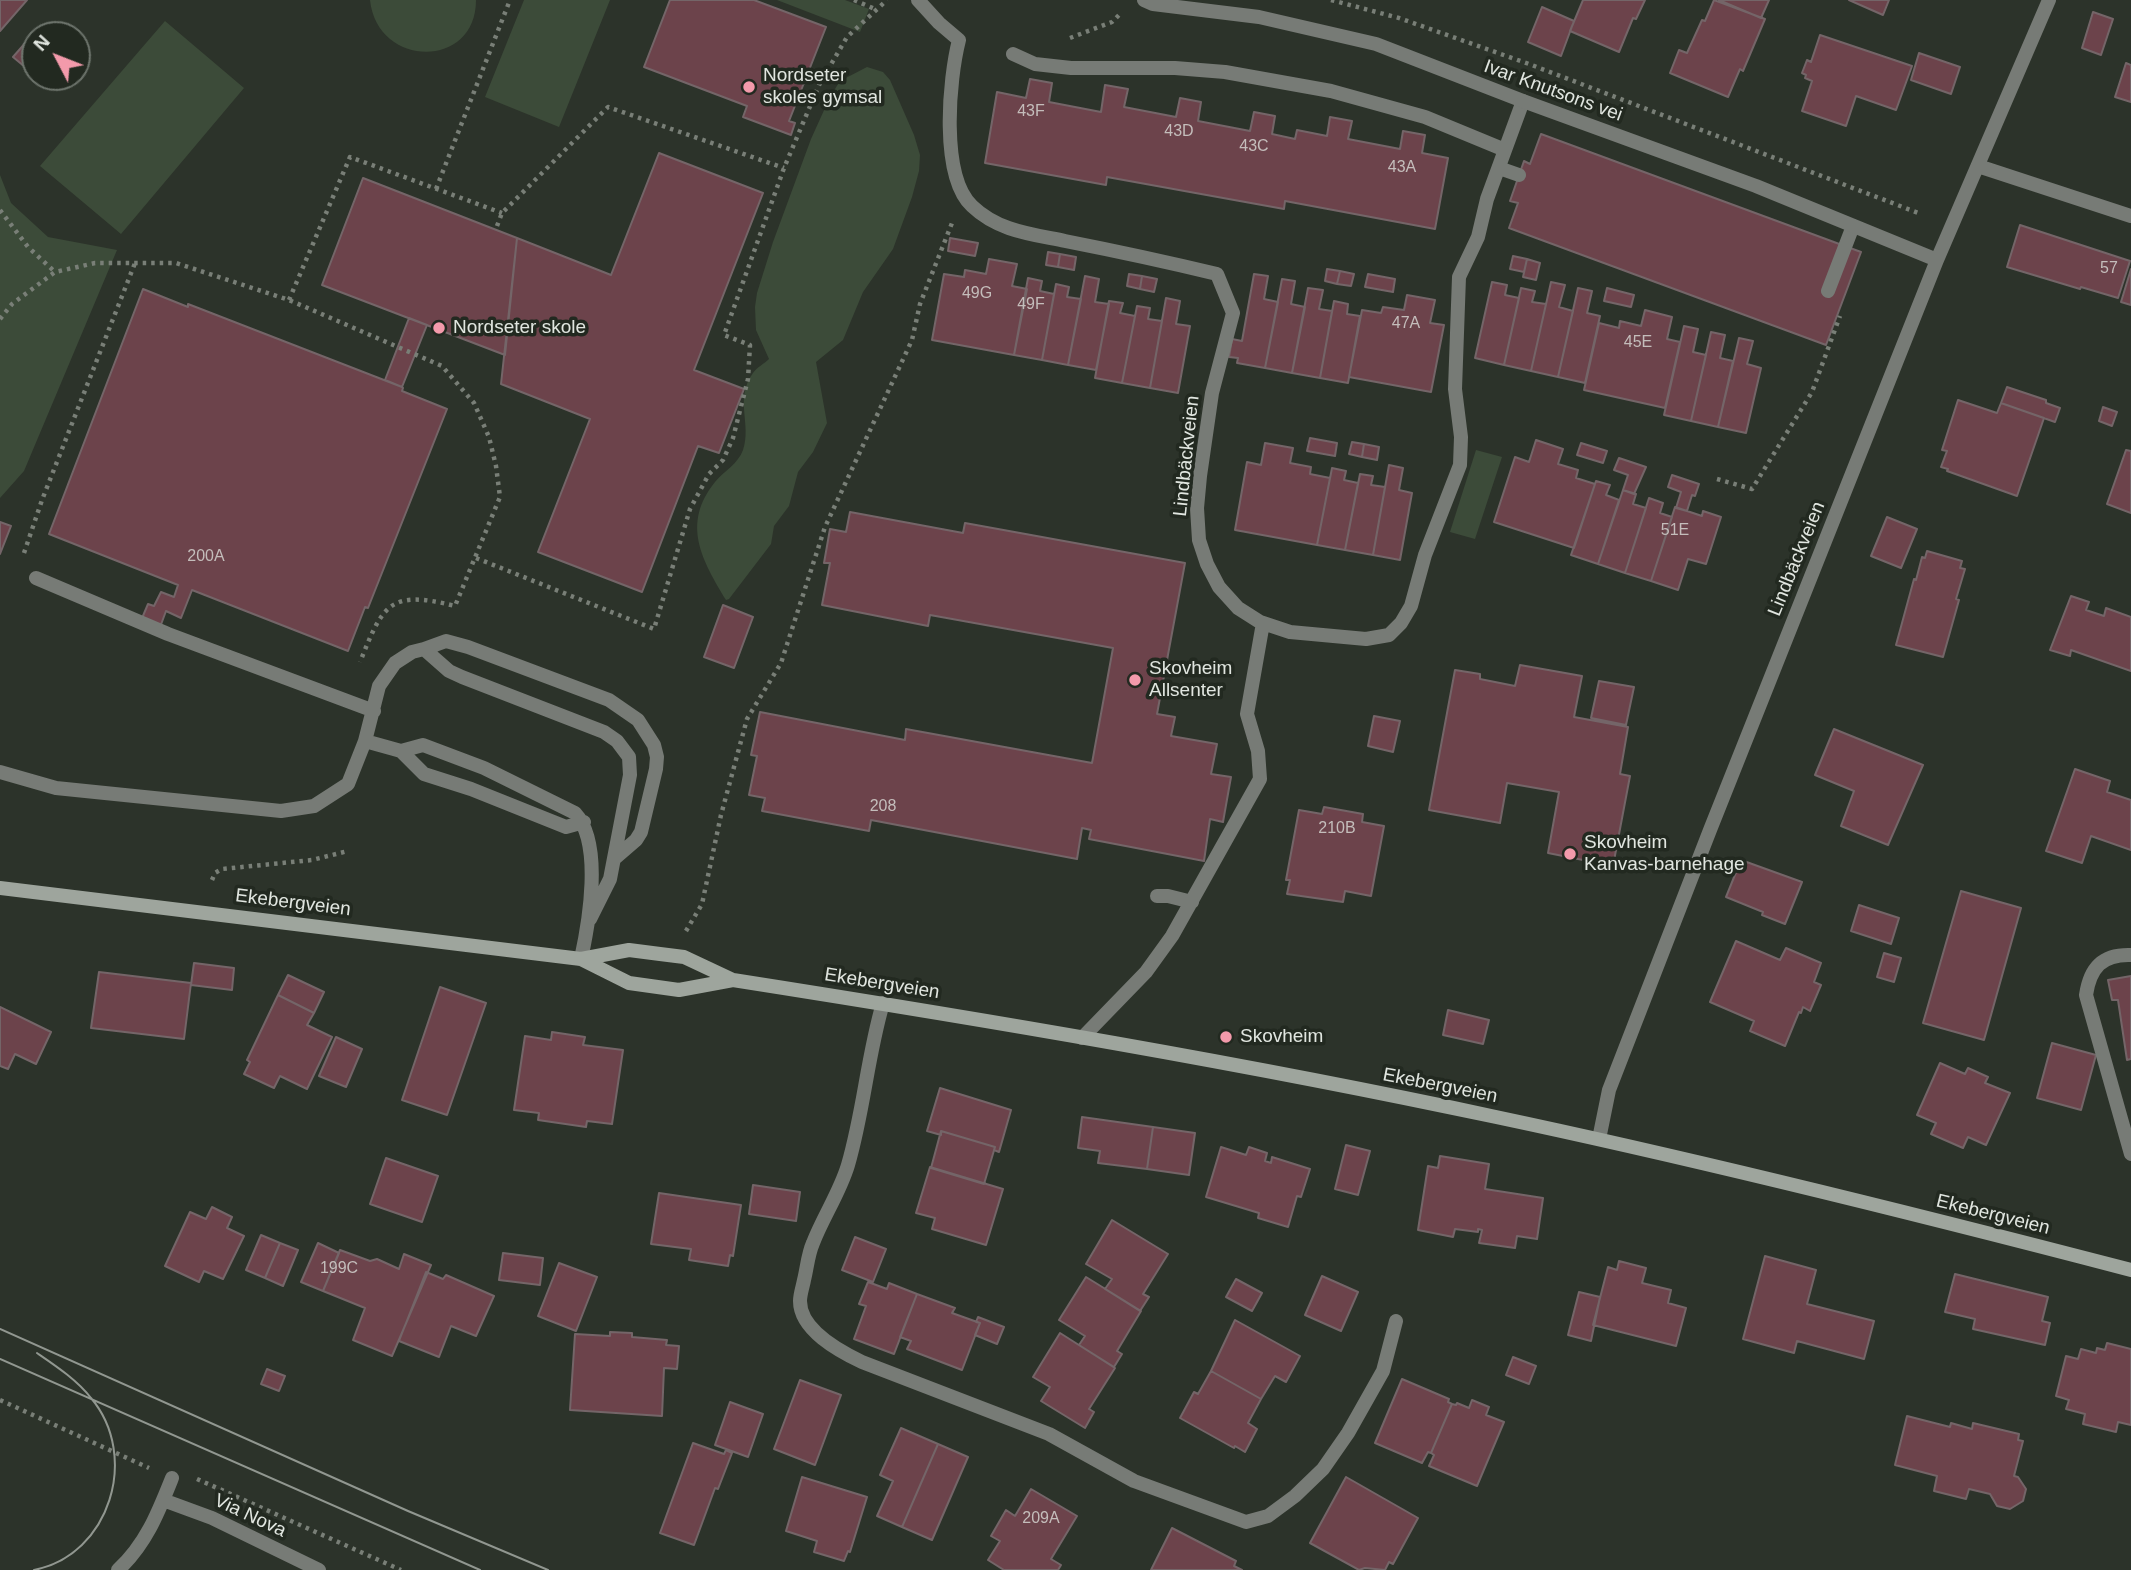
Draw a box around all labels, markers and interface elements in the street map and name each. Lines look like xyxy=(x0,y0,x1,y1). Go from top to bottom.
north arrow xyxy=(21,21,91,91)
text: N xyxy=(29,31,54,55)
street label: Ivar Knutsons vei xyxy=(1481,55,1625,127)
place label: Nordseter skoles gymsal xyxy=(763,65,882,109)
marker: Nordseter skoles gymsal xyxy=(741,79,757,95)
house number: 43F xyxy=(1017,102,1045,122)
house number: 43D xyxy=(1164,122,1194,142)
house number: 43C xyxy=(1239,137,1269,157)
house number: 43A xyxy=(1388,158,1416,178)
house number: 57 xyxy=(2100,259,2118,279)
house number: 49G xyxy=(962,284,992,304)
house number: 49F xyxy=(1017,295,1045,315)
house number: 47A xyxy=(1392,314,1420,334)
place label: Nordseter skole xyxy=(453,317,586,339)
marker: Nordseter skole xyxy=(431,320,447,336)
house number: 45E xyxy=(1624,333,1652,353)
street label: Lindbäckveien xyxy=(1169,394,1205,518)
street label: Lindbäckveien xyxy=(1764,498,1830,620)
house number: 51E xyxy=(1661,521,1689,541)
house number: 200A xyxy=(187,547,225,567)
place label: Skovheim Allsenter xyxy=(1149,658,1232,702)
marker: Skovheim Allsenter xyxy=(1127,672,1143,688)
house number: 208 xyxy=(870,797,896,817)
house number: 210B xyxy=(1318,819,1356,839)
place label: Skovheim Kanvas-barnehage xyxy=(1584,832,1745,876)
marker: Skovheim Kanvas-barnehage xyxy=(1562,846,1578,862)
street label: Ekebergveien xyxy=(234,885,352,921)
street label: Ekebergveien xyxy=(823,964,941,1004)
place label: Skovheim xyxy=(1240,1026,1323,1048)
marker: Skovheim xyxy=(1218,1029,1234,1045)
street label: Ekebergveien xyxy=(1381,1064,1499,1108)
street label: Ekebergveien xyxy=(1934,1190,2052,1240)
house number: 199C xyxy=(320,1259,358,1279)
street label: Via Nova xyxy=(210,1489,290,1543)
house number: 209A xyxy=(1022,1509,1060,1529)

